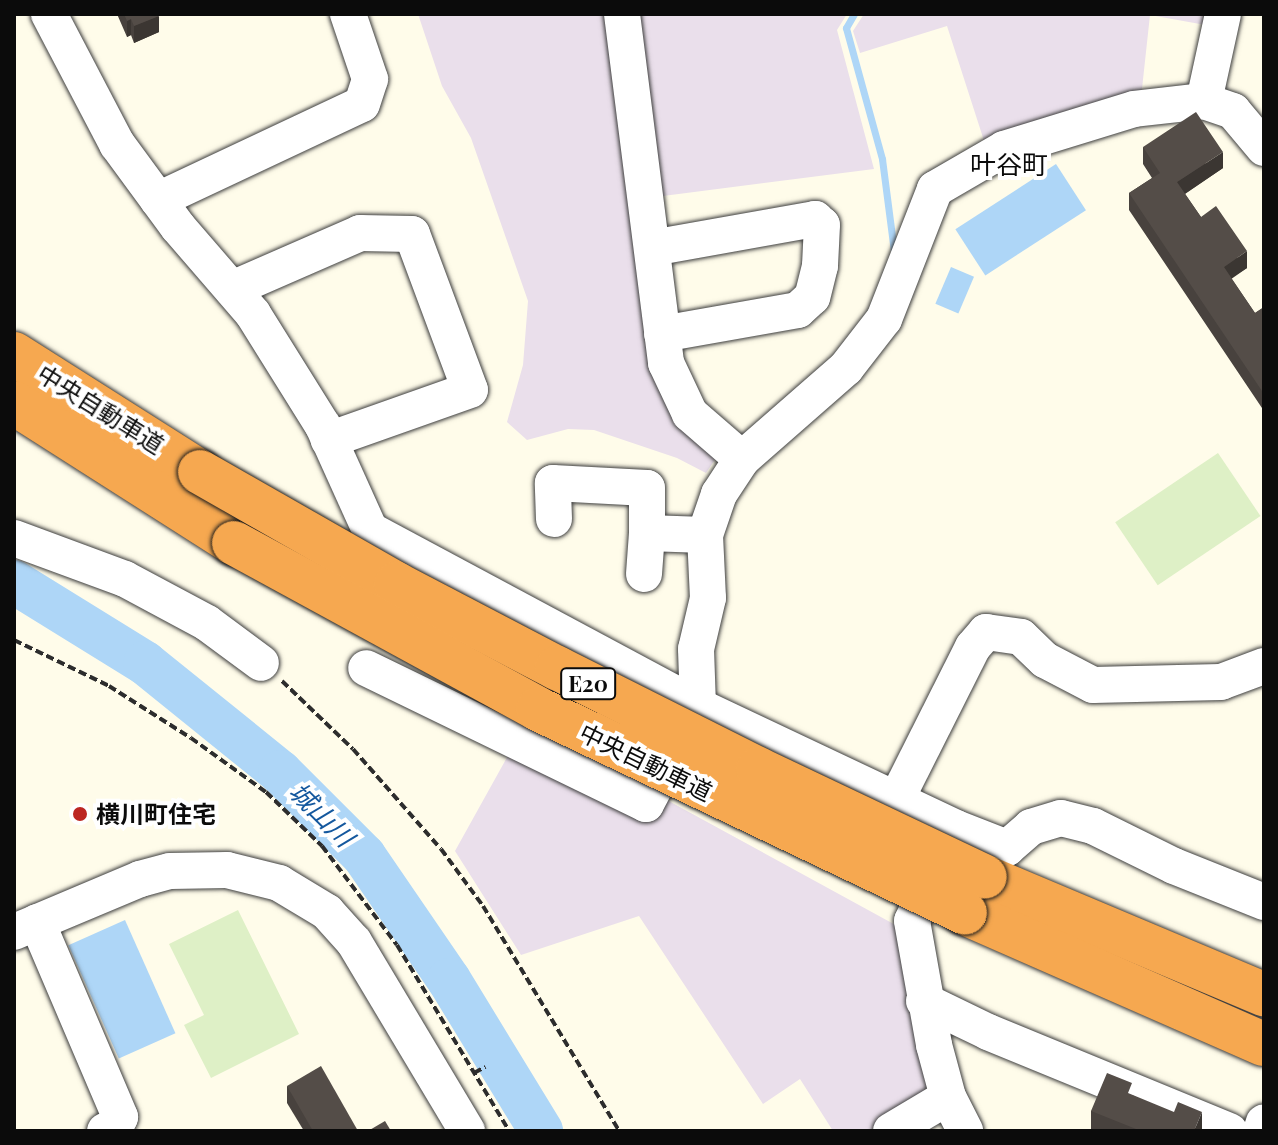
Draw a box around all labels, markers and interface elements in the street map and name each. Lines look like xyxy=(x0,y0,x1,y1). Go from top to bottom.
district label: 叶谷町 xyxy=(970,148,1048,180)
street label: 中央自動車道 xyxy=(32,359,170,459)
road number: E20 xyxy=(560,666,616,702)
street label: 中央自動車道 xyxy=(575,717,717,807)
water label: 城山川 xyxy=(283,775,361,853)
place label: 横川町住宅 xyxy=(96,800,216,828)
marker: 横川町住宅 xyxy=(71,805,89,823)

